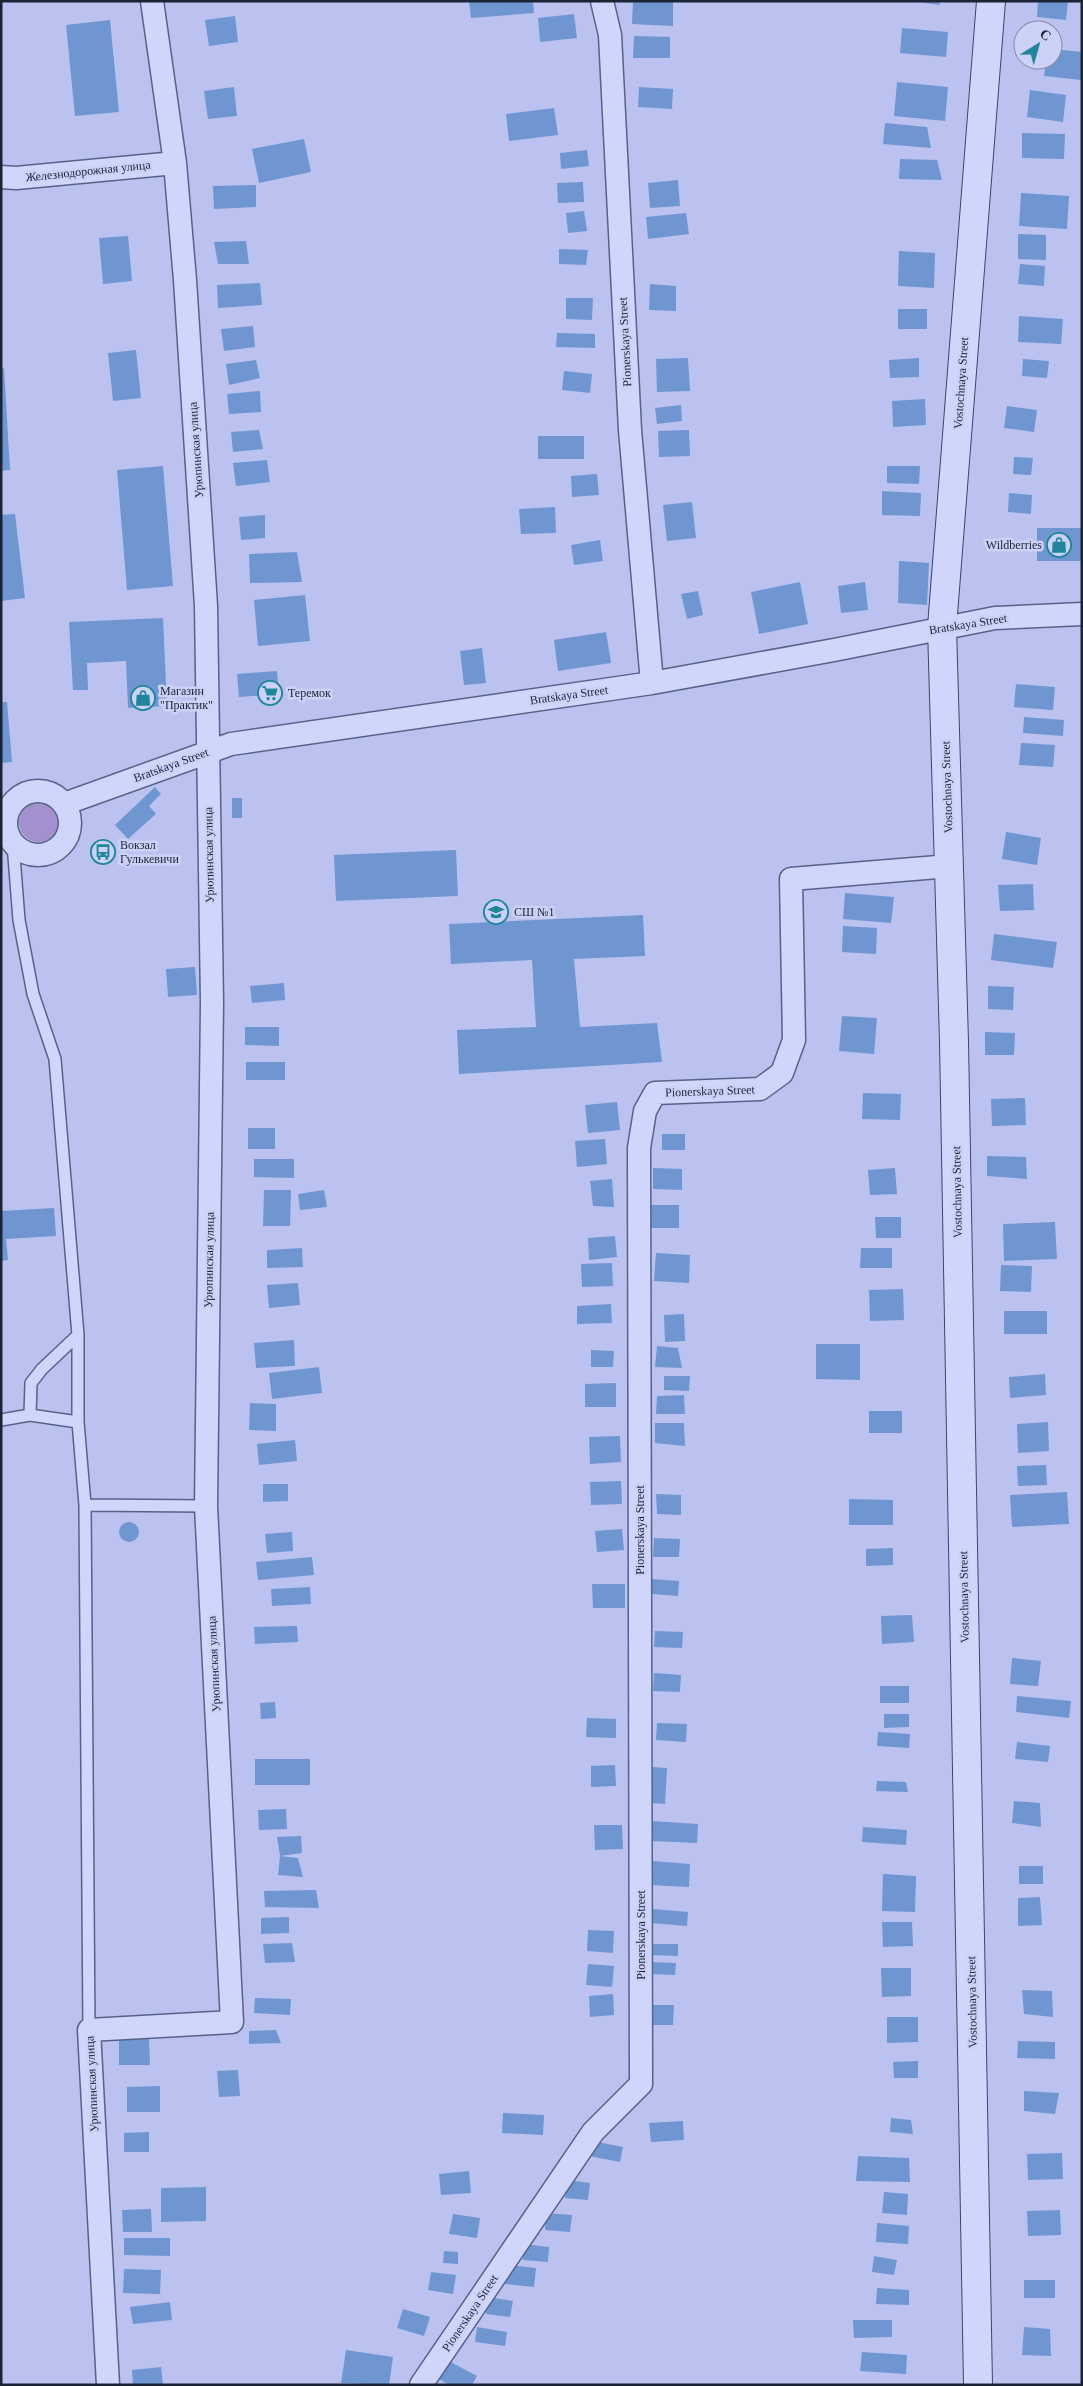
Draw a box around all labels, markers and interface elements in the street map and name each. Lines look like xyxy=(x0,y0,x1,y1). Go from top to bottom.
north arrow xyxy=(1013,20,1063,70)
text: С xyxy=(1037,26,1054,44)
street label: Железнодорожная улица xyxy=(25,157,152,185)
street label: Pionerskaya Street xyxy=(616,296,634,387)
street label: Vostochnaya Street xyxy=(951,336,971,429)
street label: Урюпинская улица xyxy=(186,401,206,498)
shop icon: Wildberries xyxy=(1046,532,1072,558)
place label: Wildberries xyxy=(986,538,1042,552)
street label: Bratskaya Street xyxy=(928,611,1009,637)
supermarket icon: Теремок xyxy=(257,680,283,706)
street label: Bratskaya Street xyxy=(529,682,610,707)
place label: Магазин "Практик" xyxy=(160,684,213,712)
shop icon: Магазин "Практик" xyxy=(130,685,156,711)
place label: Теремок xyxy=(288,686,331,700)
street label: Vostochnaya Street xyxy=(938,740,956,833)
street label: Bratskaya Street xyxy=(131,745,211,785)
street label: Урюпинская улица xyxy=(201,806,217,903)
place label: Вокзал Гулькевичи xyxy=(120,838,179,866)
bus stop icon: Вокзал Гулькевичи xyxy=(90,839,116,865)
school or university icon: СШ №1 xyxy=(483,899,509,925)
place label: СШ №1 xyxy=(514,905,555,919)
street label: Pionerskaya Street xyxy=(665,1082,756,1100)
street label: Vostochnaya Street xyxy=(949,1145,965,1238)
street label: Урюпинская улица xyxy=(201,1211,217,1308)
street label: Pionerskaya Street xyxy=(633,1485,647,1575)
street label: Vostochnaya Street xyxy=(956,1550,972,1643)
street label: Урюпинская улица xyxy=(204,1615,224,1712)
street label: Pionerskaya Street xyxy=(634,1890,648,1980)
street label: Vostochnaya Street xyxy=(964,1955,980,2048)
street label: Урюпинская улица xyxy=(82,2035,102,2132)
street label: Pionerskaya Street xyxy=(439,2271,501,2354)

